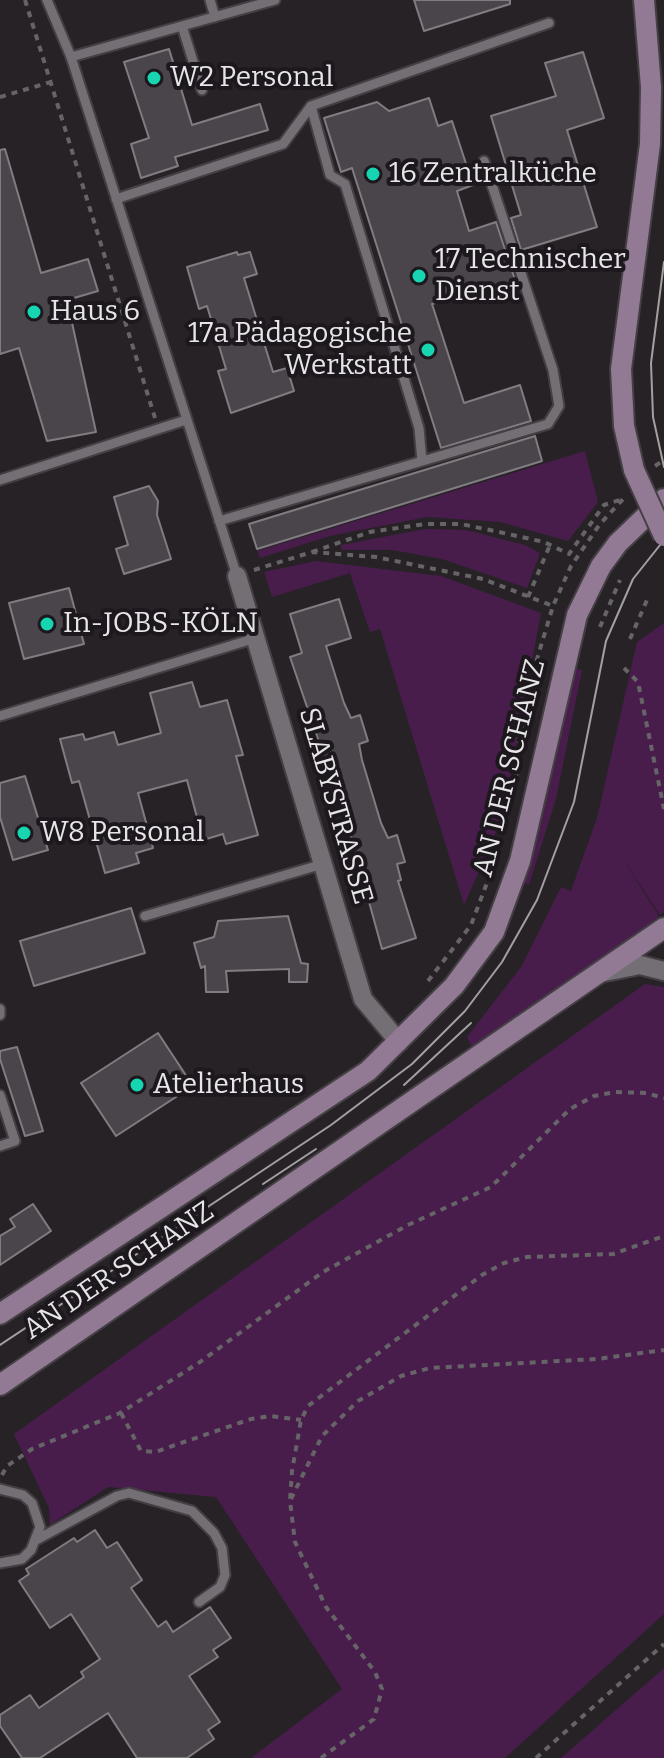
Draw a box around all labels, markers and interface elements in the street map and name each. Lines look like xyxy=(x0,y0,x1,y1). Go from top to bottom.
place label: W2 Personal xyxy=(170,61,334,95)
marker: W2 Personal xyxy=(145,69,163,87)
place label: 16 Zentralküche xyxy=(389,157,597,191)
marker: 16 Zentralküche xyxy=(364,165,382,183)
place label: 17 Technischer Dienst xyxy=(435,243,626,309)
marker: 17 Technischer Dienst xyxy=(410,267,428,285)
place label: Haus 6 xyxy=(50,295,140,329)
marker: Haus 6 xyxy=(25,303,43,321)
place label: 17a Pädagogische Werkstatt xyxy=(188,317,412,383)
marker: 17a Pädagogische Werkstatt xyxy=(419,341,437,359)
place label: In-JOBS-KÖLN xyxy=(63,607,258,641)
marker: In-JOBS-KÖLN xyxy=(38,615,56,633)
street label: AN DER SCHANZ xyxy=(467,656,553,880)
street label: SLABYSTRASSE xyxy=(291,704,379,908)
place label: W8 Personal xyxy=(40,816,204,850)
marker: W8 Personal xyxy=(15,824,33,842)
place label: Atelierhaus xyxy=(153,1068,304,1102)
marker: Atelierhaus xyxy=(128,1076,146,1094)
street label: AN DER SCHANZ xyxy=(17,1195,221,1347)

